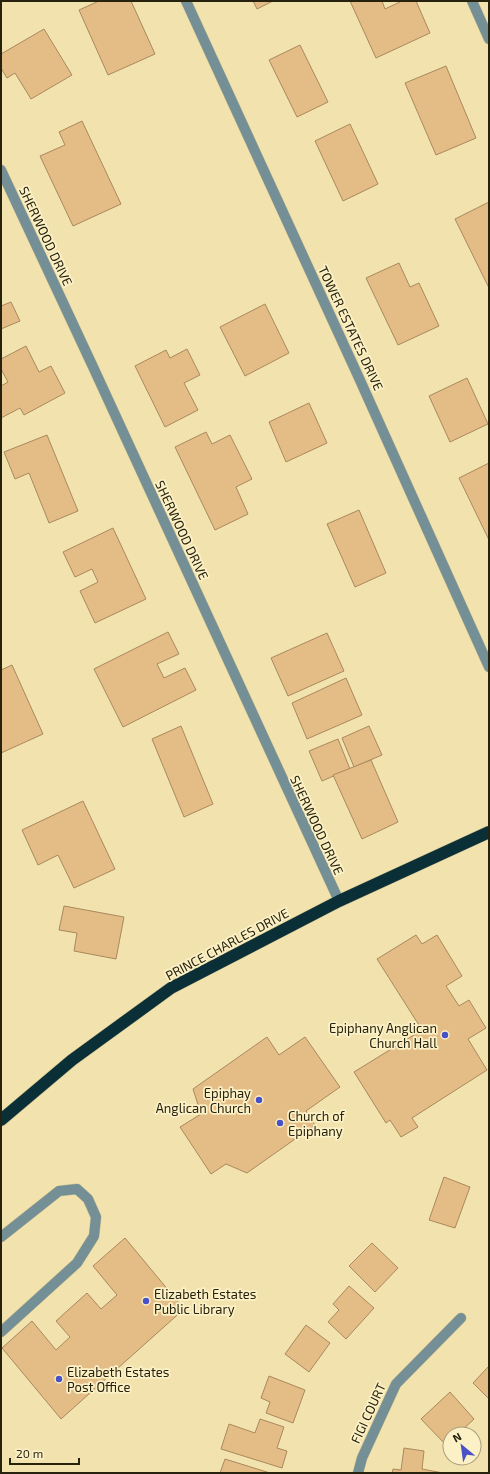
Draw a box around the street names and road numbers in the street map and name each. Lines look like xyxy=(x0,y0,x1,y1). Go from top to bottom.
street label: SHERWOOD DRIVE xyxy=(16,184,76,288)
street label: TOWER ESTATES DRIVE xyxy=(315,263,387,393)
street label: SHERWOOD DRIVE xyxy=(152,478,212,582)
street label: SHERWOOD DRIVE xyxy=(287,773,347,877)
street label: PRINCE CHARLES DRIVE xyxy=(163,905,291,983)
street label: FIGI COURT xyxy=(347,1380,389,1446)

